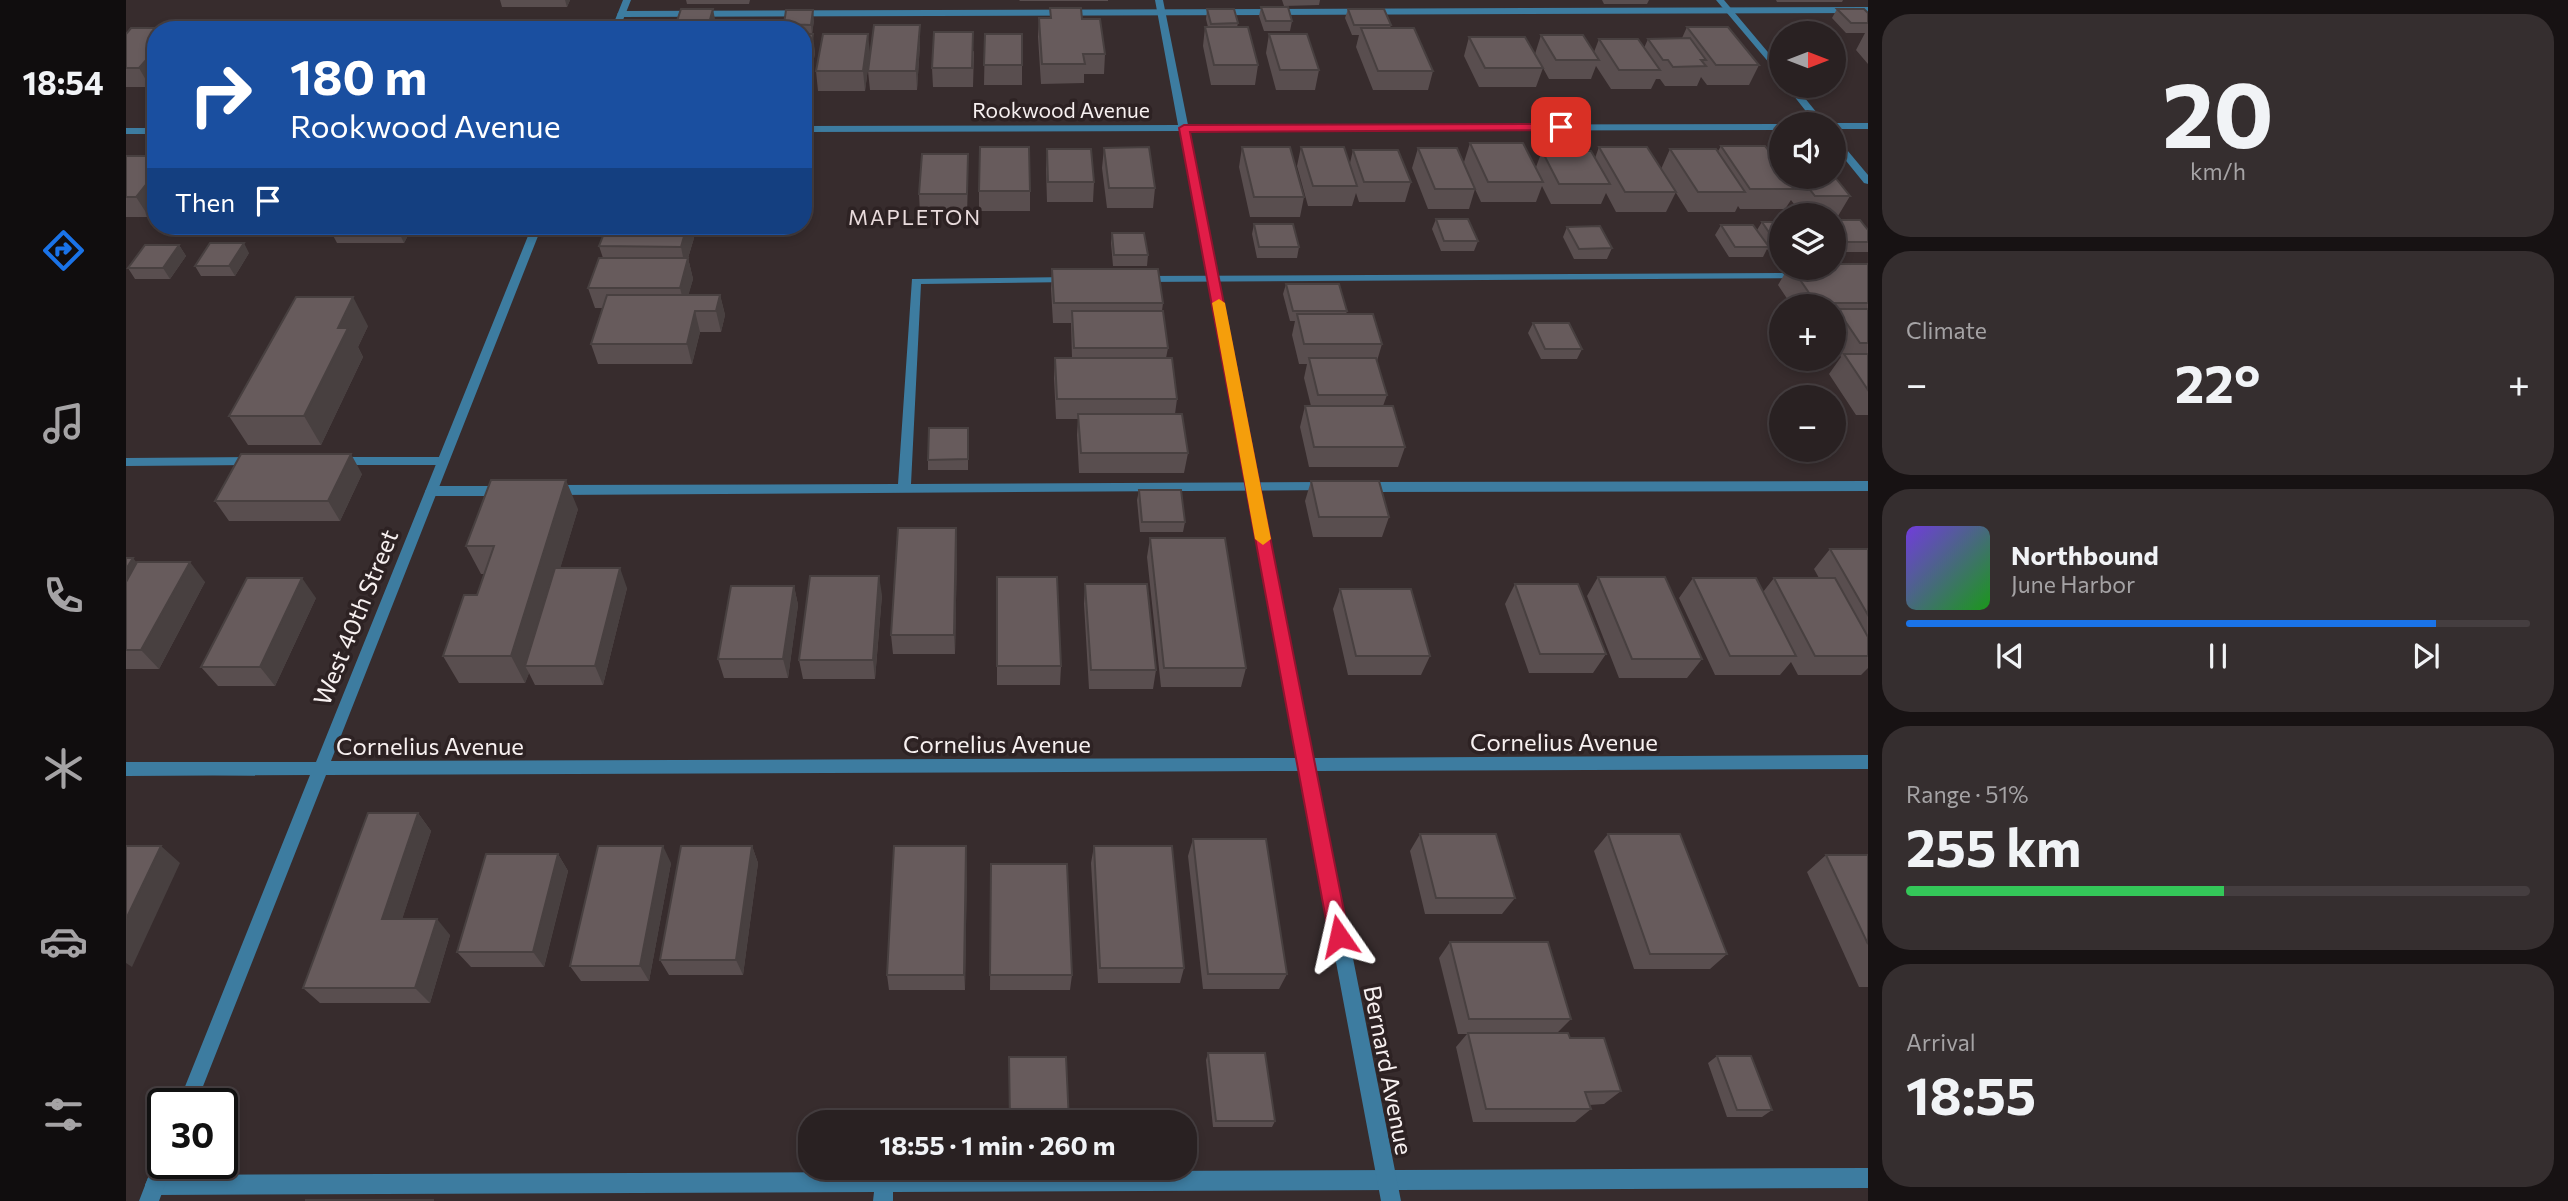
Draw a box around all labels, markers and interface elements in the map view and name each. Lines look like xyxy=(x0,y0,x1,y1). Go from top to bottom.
north arrow xyxy=(1769,21,1846,98)
map controls xyxy=(1769,21,1846,462)
text: 180 m xyxy=(290,45,427,105)
icon: right xyxy=(175,49,266,140)
text: 20 xyxy=(2162,55,2274,167)
text: 18:54 xyxy=(22,62,104,102)
street label: Rookwood Avenue xyxy=(972,97,1150,122)
pin xyxy=(1531,97,1591,157)
text: Rookwood Avenue xyxy=(290,105,561,145)
icon: arrive xyxy=(1542,108,1580,146)
button: sound xyxy=(1769,112,1846,189)
text: km/h xyxy=(2190,157,2246,185)
icon: arrive xyxy=(249,182,287,220)
text: Then xyxy=(175,186,235,217)
button: layers xyxy=(1769,203,1846,280)
district label: MAPLETON xyxy=(848,204,982,229)
icon: directions xyxy=(39,226,88,275)
button: + xyxy=(1769,294,1846,371)
text: Climate xyxy=(1906,316,1987,344)
text: 22° xyxy=(2175,350,2260,414)
text: − xyxy=(1906,359,1928,406)
text: + xyxy=(2508,359,2530,406)
button: − xyxy=(1769,385,1846,462)
icon: music xyxy=(39,399,88,448)
street label: West 40th Street xyxy=(307,525,403,709)
text: Northbound xyxy=(2011,539,2159,570)
text: June Harbor xyxy=(2011,570,2135,598)
icon: phone xyxy=(39,571,88,620)
icon: previous xyxy=(1991,637,2029,675)
icon: pause xyxy=(2199,637,2237,675)
icon: next xyxy=(2407,637,2445,675)
street label: Cornelius Avenue xyxy=(1470,727,1658,756)
street label: Cornelius Avenue xyxy=(903,729,1091,758)
street label: Cornelius Avenue xyxy=(336,731,524,760)
icon: climate xyxy=(39,744,88,793)
text: Range · 51% xyxy=(1906,780,2028,808)
text: 255 km xyxy=(1906,814,2081,878)
position arrow xyxy=(1302,899,1376,973)
icon: car xyxy=(39,917,88,966)
street label: Bernard Avenue xyxy=(1358,983,1420,1157)
text: Arrival xyxy=(1906,1028,1976,1056)
text: 18:55 xyxy=(1906,1062,2036,1126)
speed limit sign: 30 xyxy=(147,1088,238,1179)
icon: filters xyxy=(39,1090,88,1139)
text: 18:55 · 1 min · 260 m xyxy=(880,1129,1115,1160)

